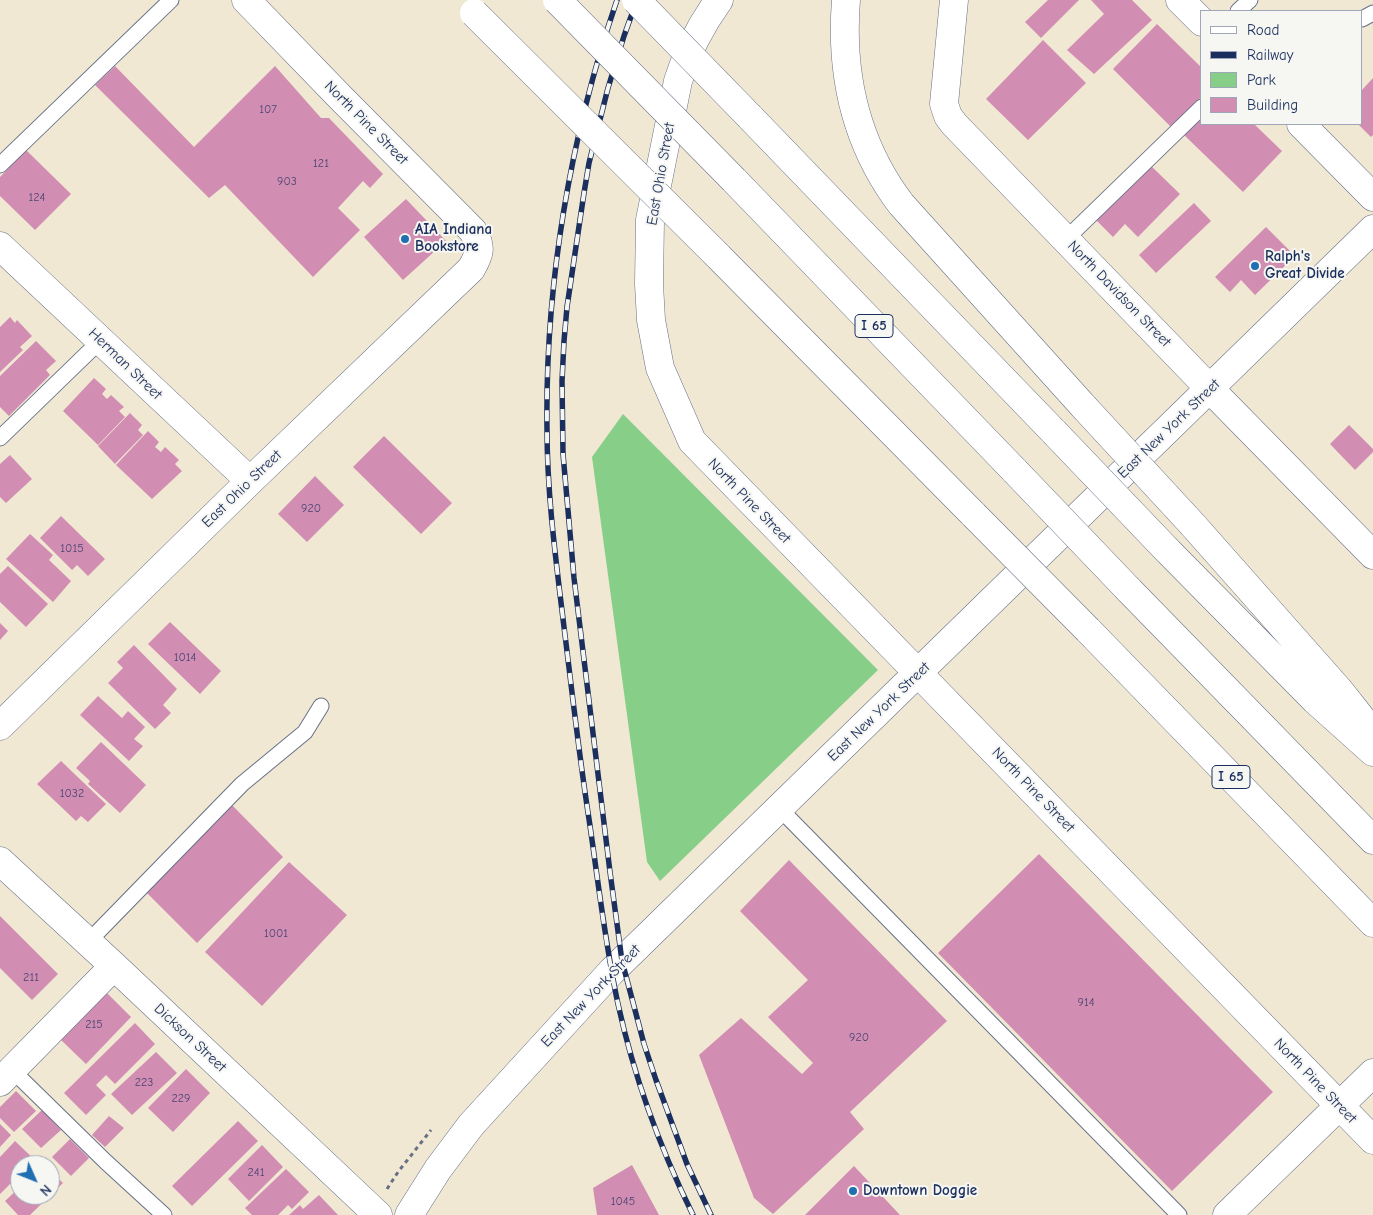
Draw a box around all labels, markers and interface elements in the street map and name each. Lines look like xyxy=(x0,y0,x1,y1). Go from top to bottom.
legend xyxy=(1200,10,1363,125)
text: Road xyxy=(1247,21,1279,39)
text: Railway xyxy=(1247,46,1293,64)
text: Park xyxy=(1247,71,1276,89)
street label: North Pine Street xyxy=(320,77,412,169)
text: Building xyxy=(1247,96,1298,114)
house number: 107 xyxy=(259,103,277,117)
street label: East Ohio Street xyxy=(643,121,679,227)
house number: 121 xyxy=(313,157,329,171)
house number: 903 xyxy=(277,175,297,189)
house number: 124 xyxy=(29,191,45,205)
place label: AIA Indiana Bookstore xyxy=(415,221,492,256)
marker: AIA Indiana Bookstore xyxy=(399,233,411,245)
street label: North Davidson Street xyxy=(1064,237,1174,351)
place label: Ralph's Great Divide xyxy=(1265,248,1345,283)
marker: Ralph's Great Divide xyxy=(1249,260,1261,272)
road number: I 65 xyxy=(855,314,893,338)
street label: Herman Street xyxy=(84,324,166,404)
street label: East New York Street xyxy=(1114,375,1224,483)
street label: East Ohio Street xyxy=(198,446,286,532)
street label: North Pine Street xyxy=(704,455,794,547)
house number: 920 xyxy=(301,502,321,516)
house number: 1015 xyxy=(60,542,84,556)
house number: 1014 xyxy=(174,651,196,665)
street label: East New York Street xyxy=(824,658,934,766)
street label: North Pine Street xyxy=(988,744,1078,836)
road number: I 65 xyxy=(1212,766,1250,789)
house number: 1032 xyxy=(60,787,84,801)
house number: 1001 xyxy=(264,927,288,941)
street label: East New York Street xyxy=(537,941,645,1051)
house number: 211 xyxy=(23,971,39,985)
house number: 914 xyxy=(1078,996,1094,1010)
street label: Dickson Street xyxy=(150,1000,230,1076)
house number: 215 xyxy=(85,1018,103,1032)
house number: 920 xyxy=(849,1031,869,1045)
street label: North Pine Street xyxy=(1270,1035,1360,1127)
house number: 223 xyxy=(135,1076,153,1090)
house number: 229 xyxy=(172,1092,190,1106)
north arrow xyxy=(10,1155,60,1205)
house number: 241 xyxy=(248,1166,264,1180)
text: N xyxy=(36,1181,55,1199)
place label: Downtown Doggie xyxy=(863,1182,977,1200)
marker: Downtown Doggie xyxy=(847,1185,859,1197)
house number: 1045 xyxy=(611,1195,635,1209)

